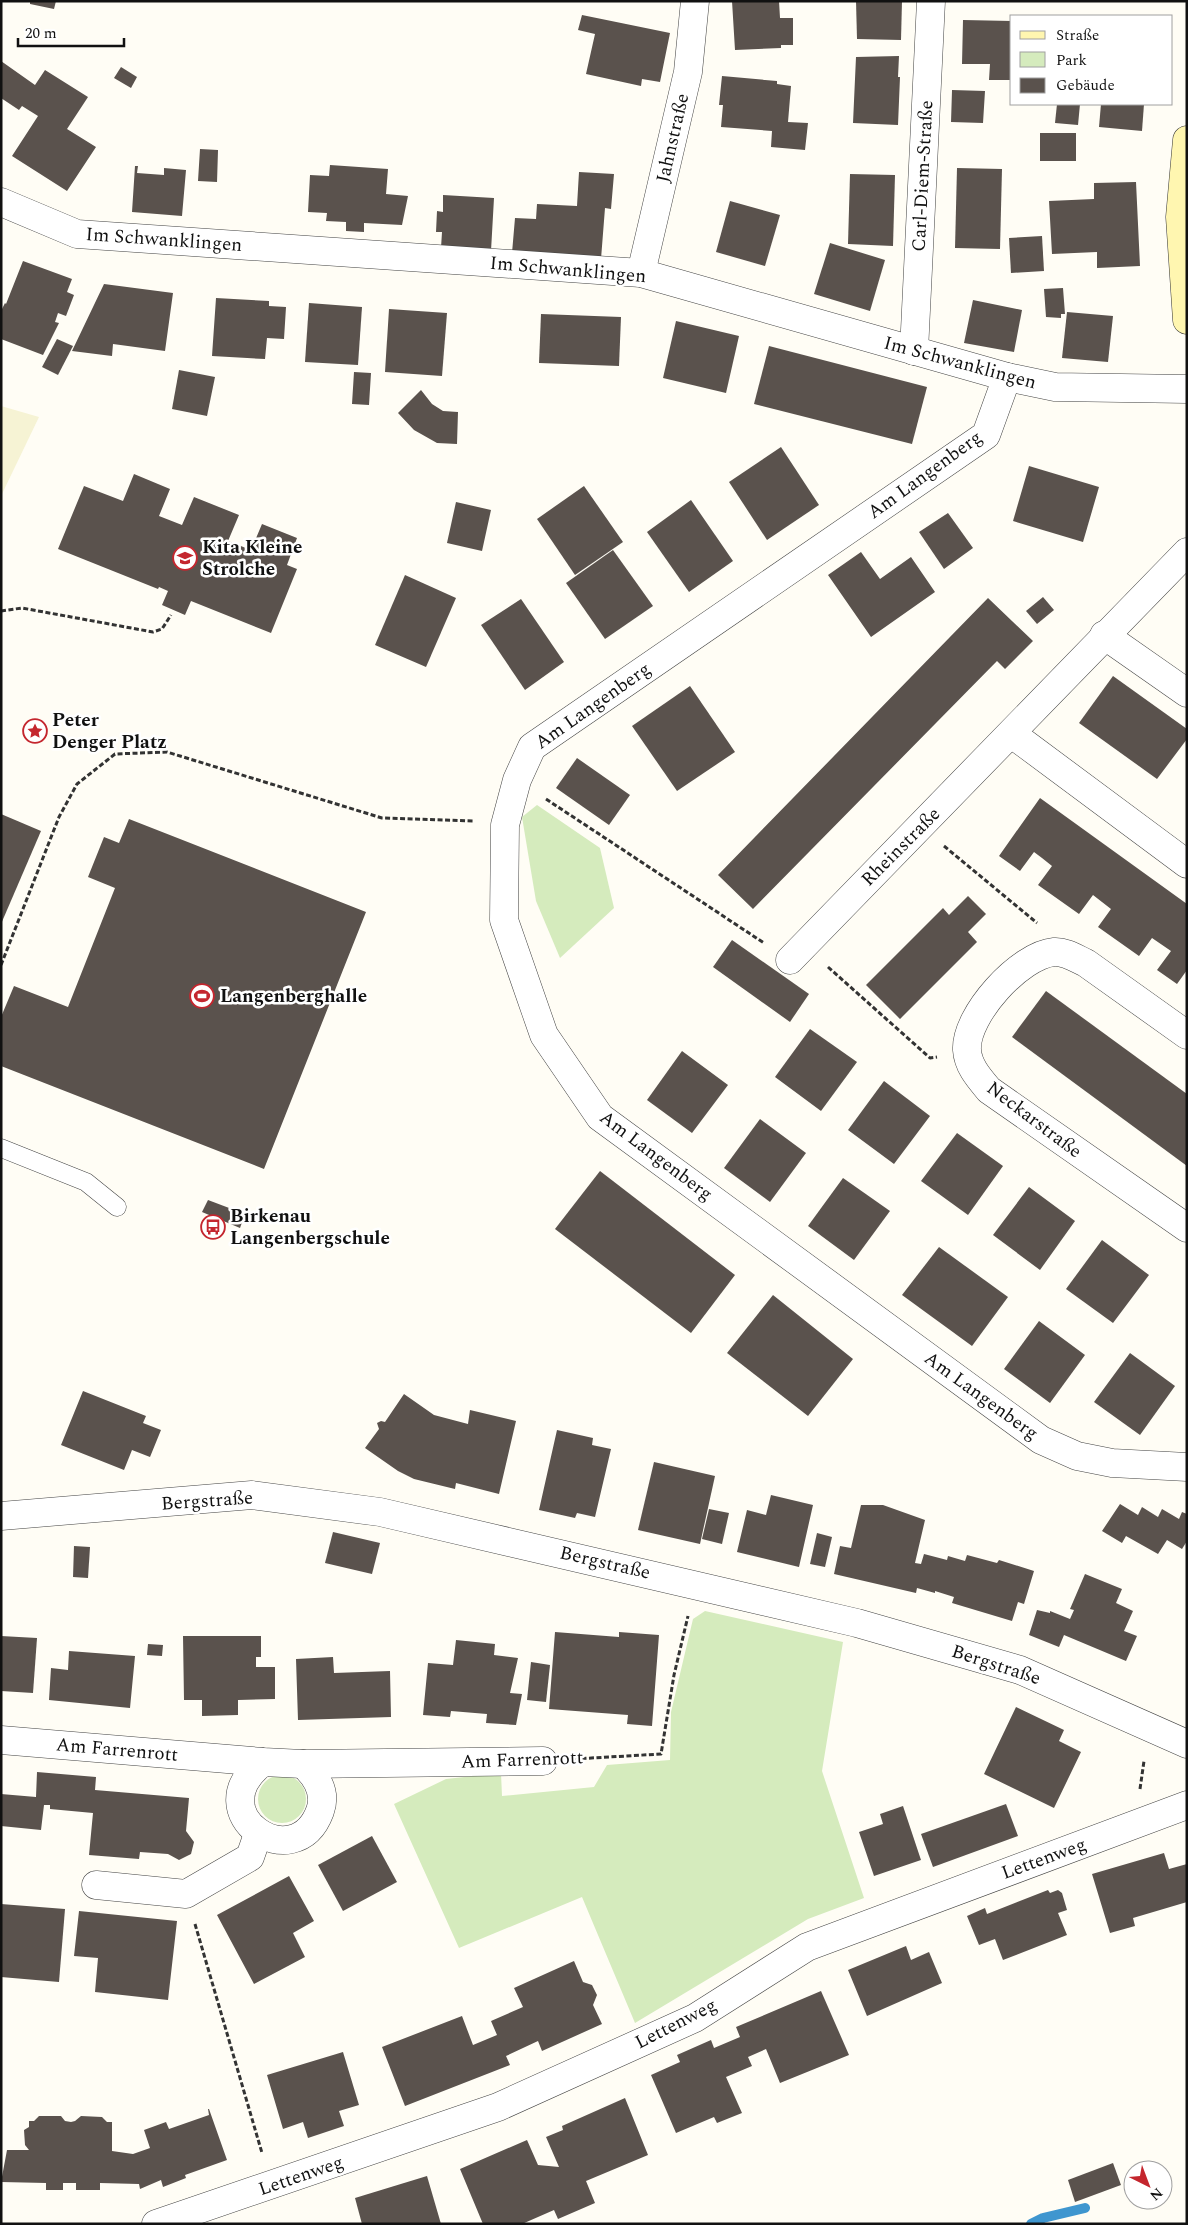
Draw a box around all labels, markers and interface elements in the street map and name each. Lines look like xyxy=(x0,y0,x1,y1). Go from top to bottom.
scale bar xyxy=(18,15,124,47)
legend xyxy=(1010,15,1173,105)
text: 20 m xyxy=(25,22,57,45)
text: Straße xyxy=(1056,24,1099,47)
text: Park xyxy=(1056,49,1087,72)
text: Gebäude xyxy=(1056,74,1115,97)
street label: Jahnstraße xyxy=(649,91,697,185)
street label: Carl-Diem-Straße xyxy=(905,100,941,252)
street label: Im Schwanklingen xyxy=(85,220,243,260)
street label: Im Schwanklingen xyxy=(489,249,647,291)
street label: Im Schwanklingen xyxy=(880,329,1040,397)
street label: Am Langenberg xyxy=(862,423,988,527)
place label: Kita Kleine Strolche xyxy=(202,533,302,584)
school or university icon: Kita Kleine Strolche xyxy=(172,545,198,571)
street label: Am Langenberg xyxy=(529,655,657,757)
place label: Peter Denger Platz xyxy=(52,706,167,757)
place icon: Peter Denger Platz xyxy=(22,718,48,744)
street label: Rheinstraße xyxy=(855,801,947,893)
place label: Langenberghalle xyxy=(220,982,367,1011)
sports icon: Langenberghalle xyxy=(189,983,215,1009)
street label: Neckarstraße xyxy=(980,1074,1088,1166)
street label: Am Langenberg xyxy=(593,1104,719,1208)
place label: Birkenau Langenbergschule xyxy=(230,1202,390,1253)
bus stop icon: Birkenau Langenbergschule xyxy=(200,1214,226,1240)
street label: Am Langenberg xyxy=(918,1344,1044,1448)
street label: Bergstraße xyxy=(160,1483,254,1519)
street label: Bergstraße xyxy=(557,1538,653,1588)
street label: Bergstraße xyxy=(948,1637,1044,1693)
street label: Am Farrenrott xyxy=(55,1730,180,1770)
street label: Am Farrenrott xyxy=(460,1743,584,1777)
street label: Lettenweg xyxy=(997,1830,1091,1888)
street label: Lettenweg xyxy=(630,1991,722,2057)
street label: Lettenweg xyxy=(254,2148,348,2204)
north arrow xyxy=(1123,2160,1173,2210)
text: N xyxy=(1145,2183,1168,2206)

